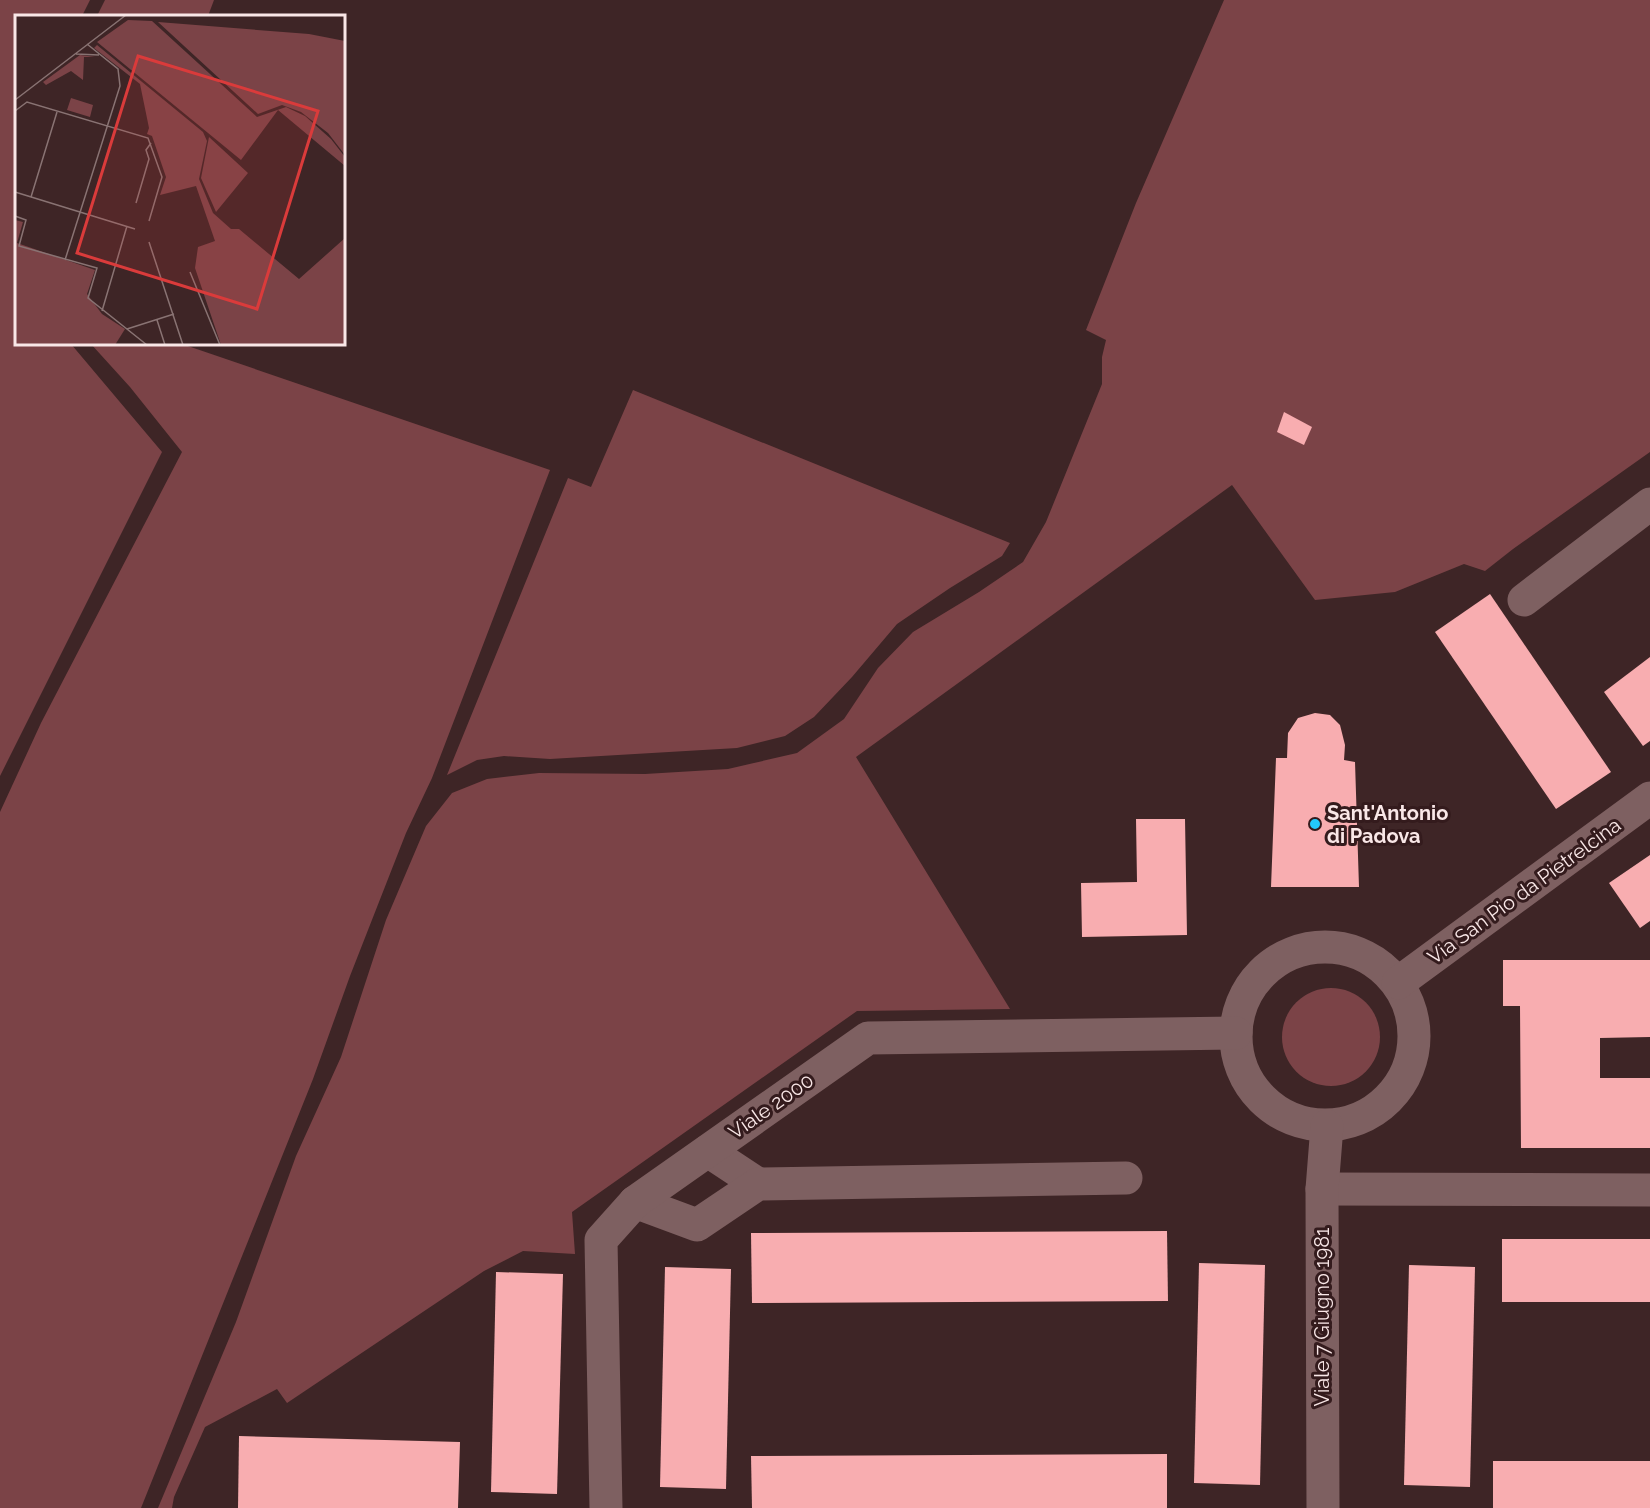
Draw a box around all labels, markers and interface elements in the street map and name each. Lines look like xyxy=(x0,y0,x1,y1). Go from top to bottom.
inset map xyxy=(15,15,345,345)
place label: Sant'Antonio di Padova xyxy=(1327,801,1448,848)
street label: Via San Pio da Pietrelcina xyxy=(1423,813,1625,969)
marker: Sant'Antonio di Padova xyxy=(1308,817,1322,831)
street label: Viale 2000 xyxy=(724,1068,818,1144)
street label: Viale 7 Giugno 1981 xyxy=(1310,1227,1334,1407)

